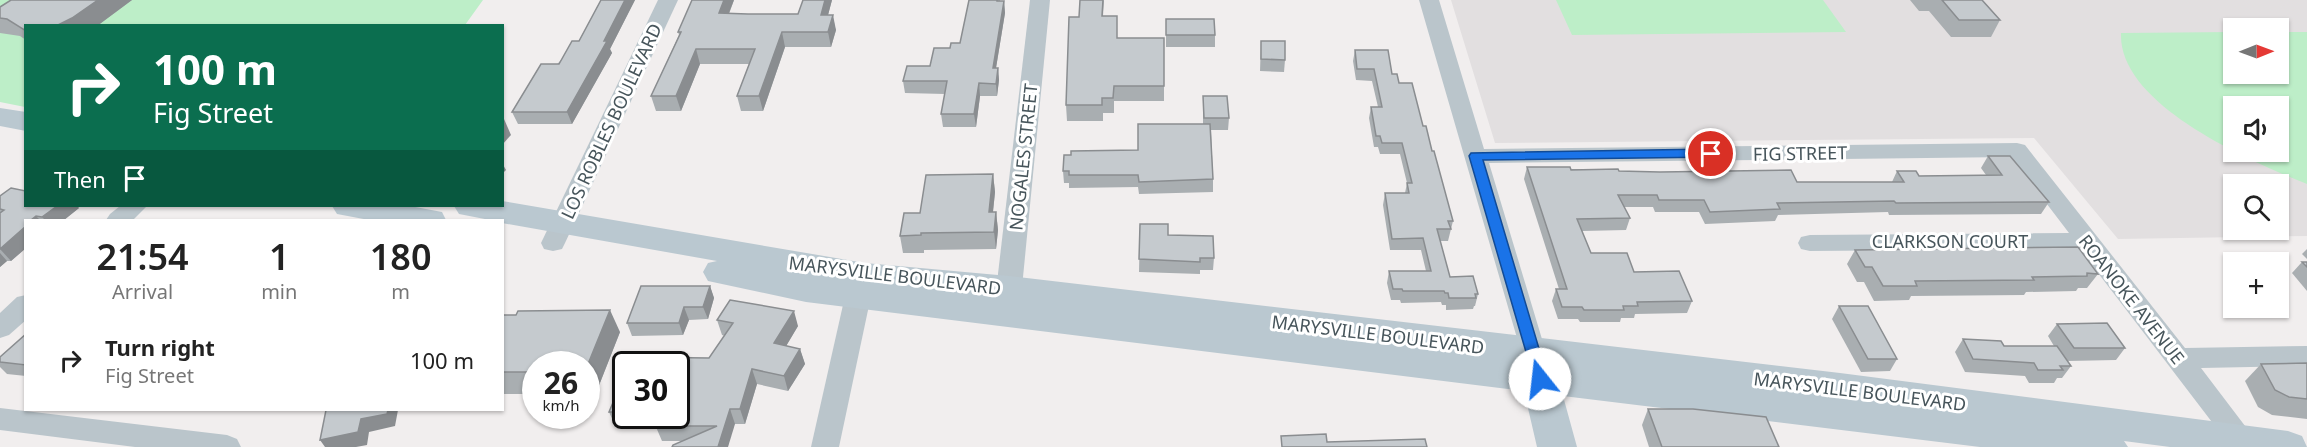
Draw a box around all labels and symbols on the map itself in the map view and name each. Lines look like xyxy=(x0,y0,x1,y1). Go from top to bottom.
north arrow xyxy=(2223,18,2289,84)
street label: LOS ROBLES BOULEVARD xyxy=(555,19,667,223)
street label: NOGALES STREET xyxy=(1003,82,1043,232)
pin xyxy=(1685,128,1736,179)
street label: FIG STREET xyxy=(1753,140,1847,166)
street label: CLARKSON COURT xyxy=(1872,229,2028,253)
street label: ROANOKE AVENUE xyxy=(2074,229,2190,369)
street label: MARYSVILLE BOULEVARD xyxy=(787,250,1003,300)
street label: MARYSVILLE BOULEVARD xyxy=(1270,309,1486,359)
position arrow xyxy=(1508,347,1572,411)
speed limit sign: 30 xyxy=(612,351,690,429)
street label: MARYSVILLE BOULEVARD xyxy=(1752,366,1968,416)

